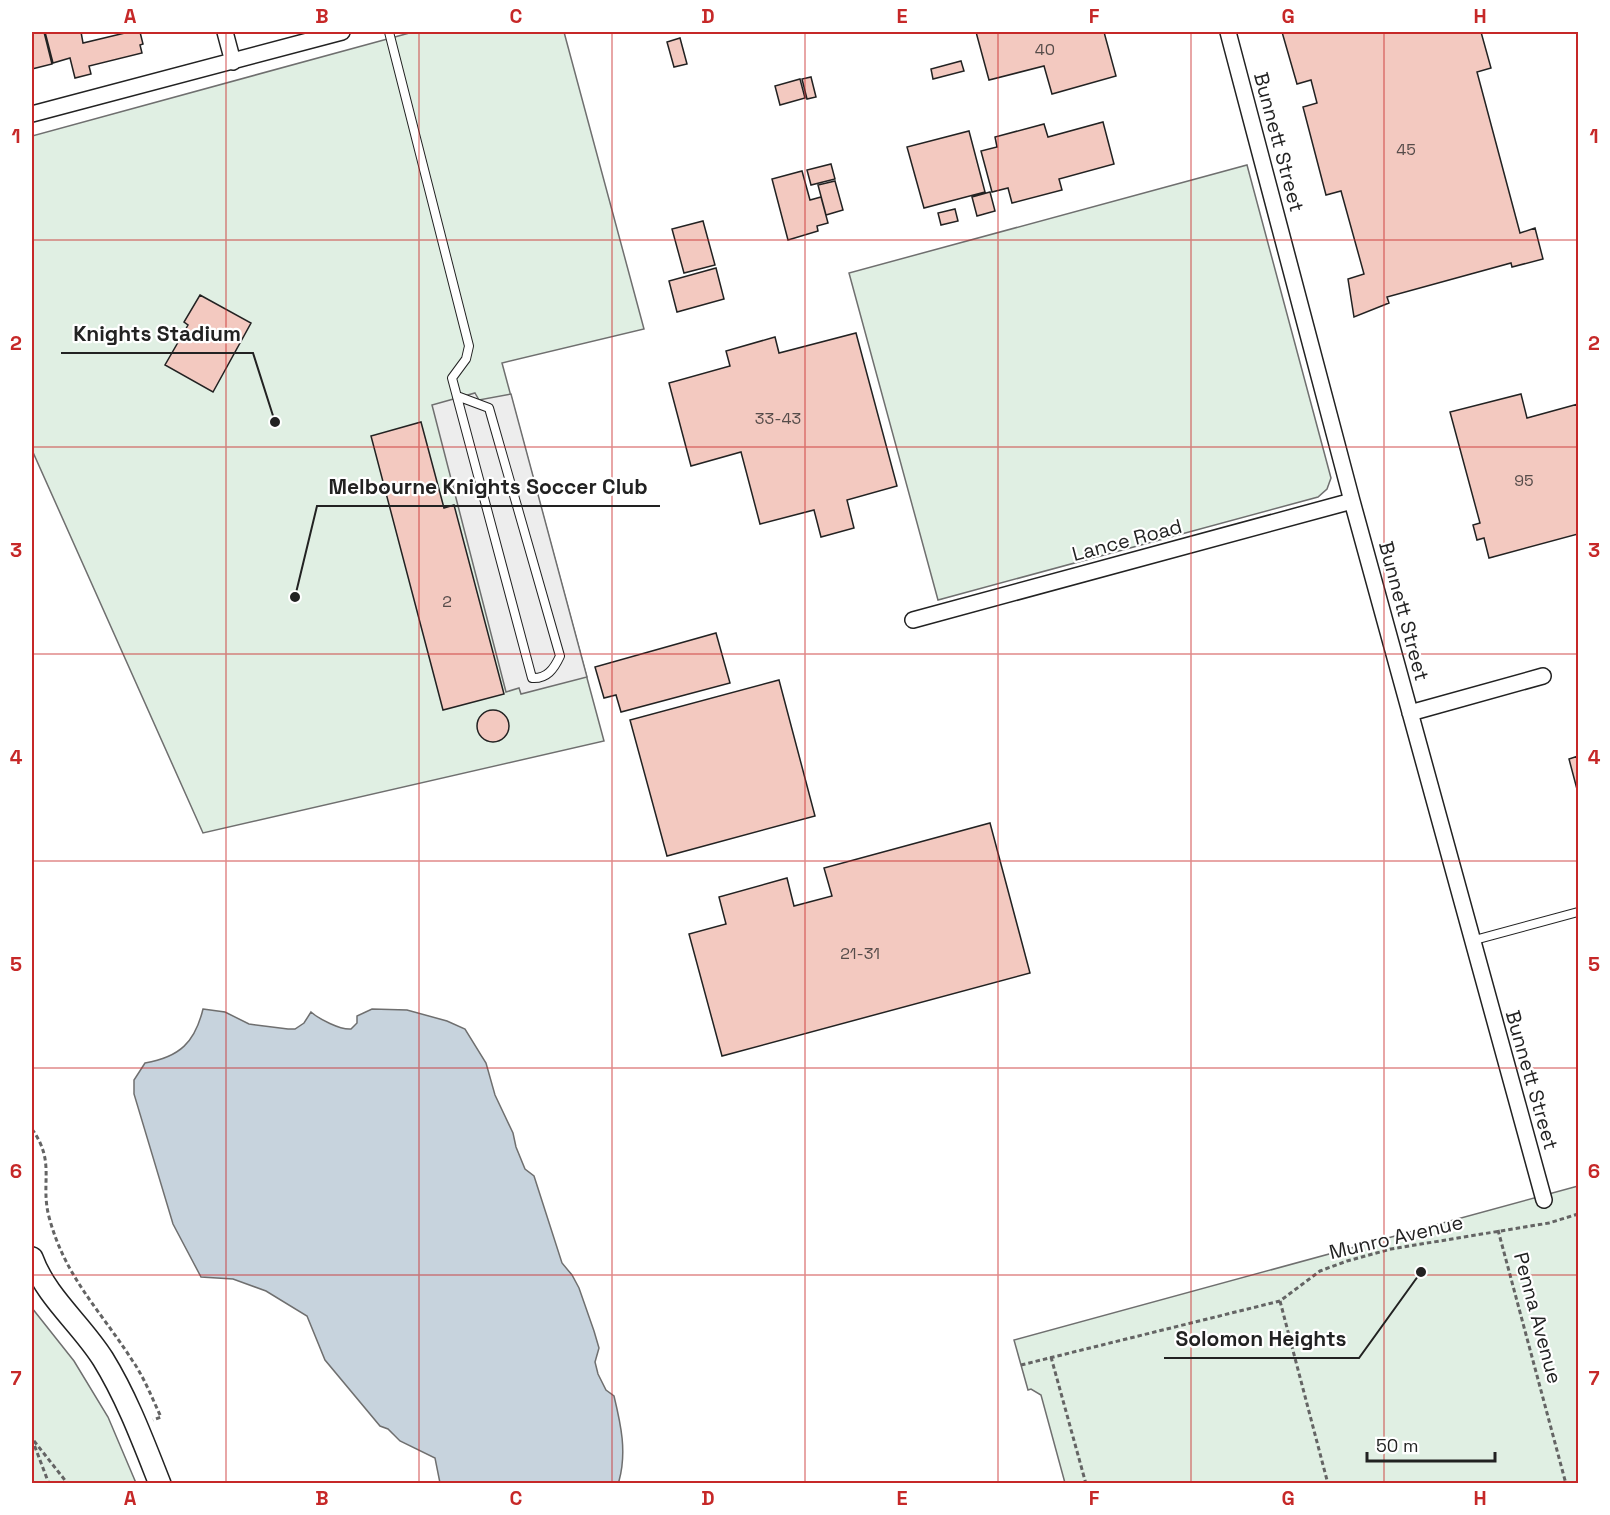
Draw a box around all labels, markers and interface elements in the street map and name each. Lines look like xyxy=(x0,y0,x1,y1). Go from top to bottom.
text: A xyxy=(124,3,137,29)
text: B xyxy=(315,3,329,29)
text: C xyxy=(510,3,523,29)
text: D xyxy=(701,3,715,29)
text: E xyxy=(896,3,908,29)
text: F xyxy=(1089,3,1100,29)
text: G xyxy=(1281,3,1295,29)
text: H xyxy=(1473,3,1487,29)
house number: 40 xyxy=(1035,39,1055,60)
street label: Bunnett Street xyxy=(1248,69,1310,215)
text: 1 xyxy=(11,123,21,149)
text: 1 xyxy=(1589,123,1599,149)
house number: 45 xyxy=(1396,139,1416,160)
callout: Knights Stadium xyxy=(61,314,253,353)
text: Knights Stadium xyxy=(73,320,241,347)
text: 2 xyxy=(10,330,22,356)
text: 2 xyxy=(1588,330,1600,356)
house number: 33-43 xyxy=(755,408,801,429)
callout: Melbourne Knights Soccer Club xyxy=(317,467,660,506)
house number: 95 xyxy=(1514,470,1534,491)
text: Melbourne Knights Soccer Club xyxy=(328,473,648,500)
street label: Lance Road xyxy=(1069,513,1185,567)
text: 3 xyxy=(10,537,22,563)
text: 3 xyxy=(1588,537,1600,563)
street label: Bunnett Street xyxy=(1373,538,1435,684)
house number: 2 xyxy=(442,591,452,612)
text: 4 xyxy=(10,744,23,770)
text: 4 xyxy=(1588,744,1601,770)
house number: 21-31 xyxy=(840,943,880,964)
text: 5 xyxy=(10,951,22,977)
text: 5 xyxy=(1588,951,1600,977)
street label: Bunnett Street xyxy=(1500,1007,1564,1153)
text: 6 xyxy=(10,1158,22,1184)
text: 6 xyxy=(1588,1158,1600,1184)
street label: Munro Avenue xyxy=(1326,1209,1466,1265)
street label: Penna Avenue xyxy=(1508,1249,1568,1387)
callout: Solomon Heights xyxy=(1164,1319,1359,1358)
text: Solomon Heights xyxy=(1175,1325,1347,1352)
text: 7 xyxy=(10,1365,22,1391)
text: 7 xyxy=(1588,1365,1600,1391)
scale bar xyxy=(1367,1425,1494,1463)
text: 50 m xyxy=(1376,1434,1418,1457)
text: A xyxy=(124,1485,137,1511)
text: B xyxy=(315,1485,329,1511)
text: C xyxy=(510,1485,523,1511)
text: D xyxy=(701,1485,715,1511)
text: E xyxy=(896,1485,908,1511)
text: F xyxy=(1089,1485,1100,1511)
text: G xyxy=(1281,1485,1295,1511)
text: H xyxy=(1473,1485,1487,1511)

